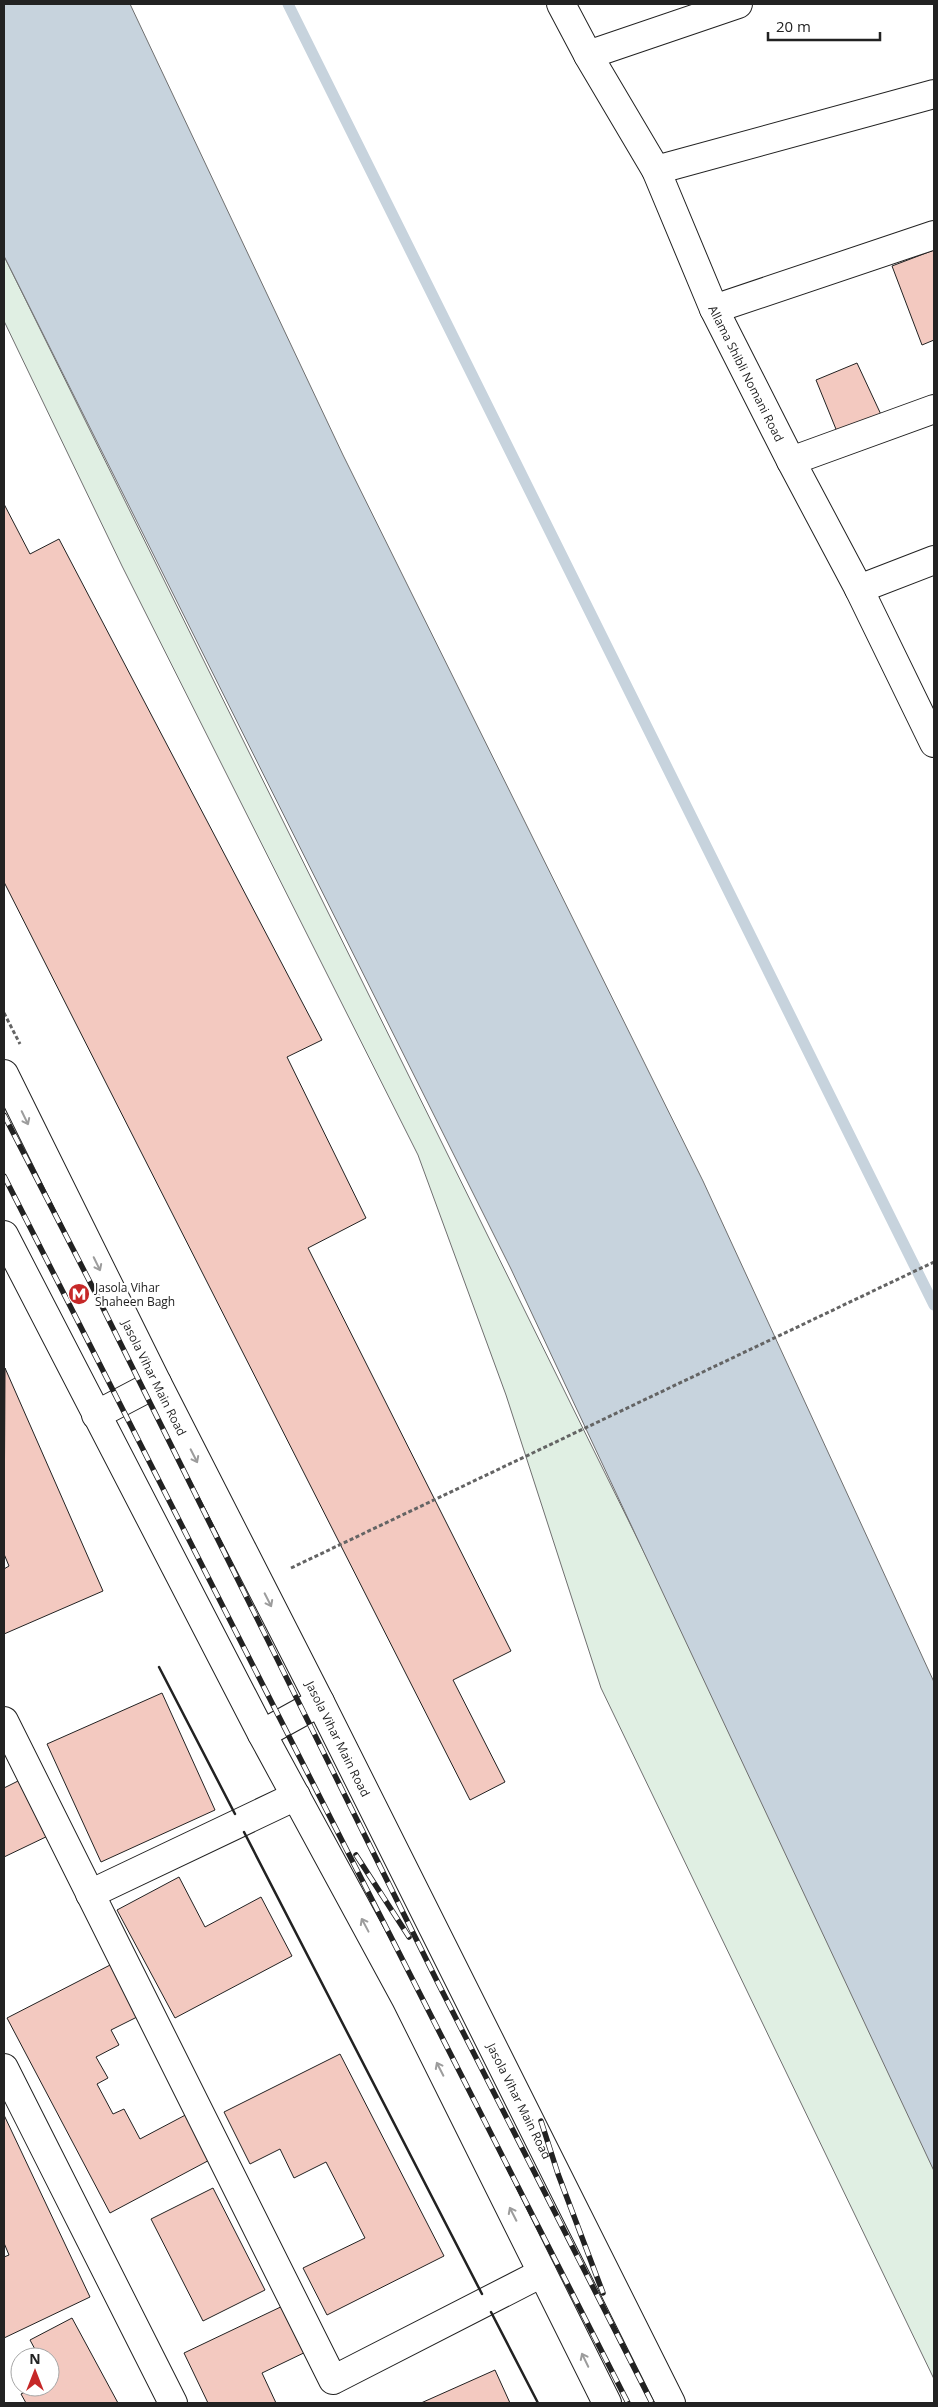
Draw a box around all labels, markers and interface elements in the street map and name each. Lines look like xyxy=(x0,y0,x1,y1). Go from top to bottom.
scale bar xyxy=(768,10,880,42)
text: 20 m xyxy=(776,16,811,36)
street label: Allama Shibli Nomani Road xyxy=(705,302,788,444)
one-way arrow xyxy=(21,1110,30,1125)
one-way arrow xyxy=(93,1256,103,1271)
place label: Jasola Vihar Shaheen Bagh xyxy=(94,1279,175,1310)
metro station icon: Jasola Vihar Shaheen Bagh xyxy=(67,1282,91,1306)
street label: Jasola Vihar Main Road xyxy=(118,1316,191,1438)
one-way arrow xyxy=(189,1448,199,1463)
one-way arrow xyxy=(263,1593,273,1608)
street label: Jasola Vihar Main Road xyxy=(302,1677,374,1799)
one-way arrow xyxy=(360,1918,370,1932)
street label: Jasola Vihar Main Road xyxy=(483,2039,556,2162)
one-way arrow xyxy=(435,2062,444,2077)
one-way arrow xyxy=(508,2207,517,2222)
north arrow xyxy=(10,2347,60,2397)
text: N xyxy=(29,2349,41,2368)
one-way arrow xyxy=(580,2352,590,2367)

